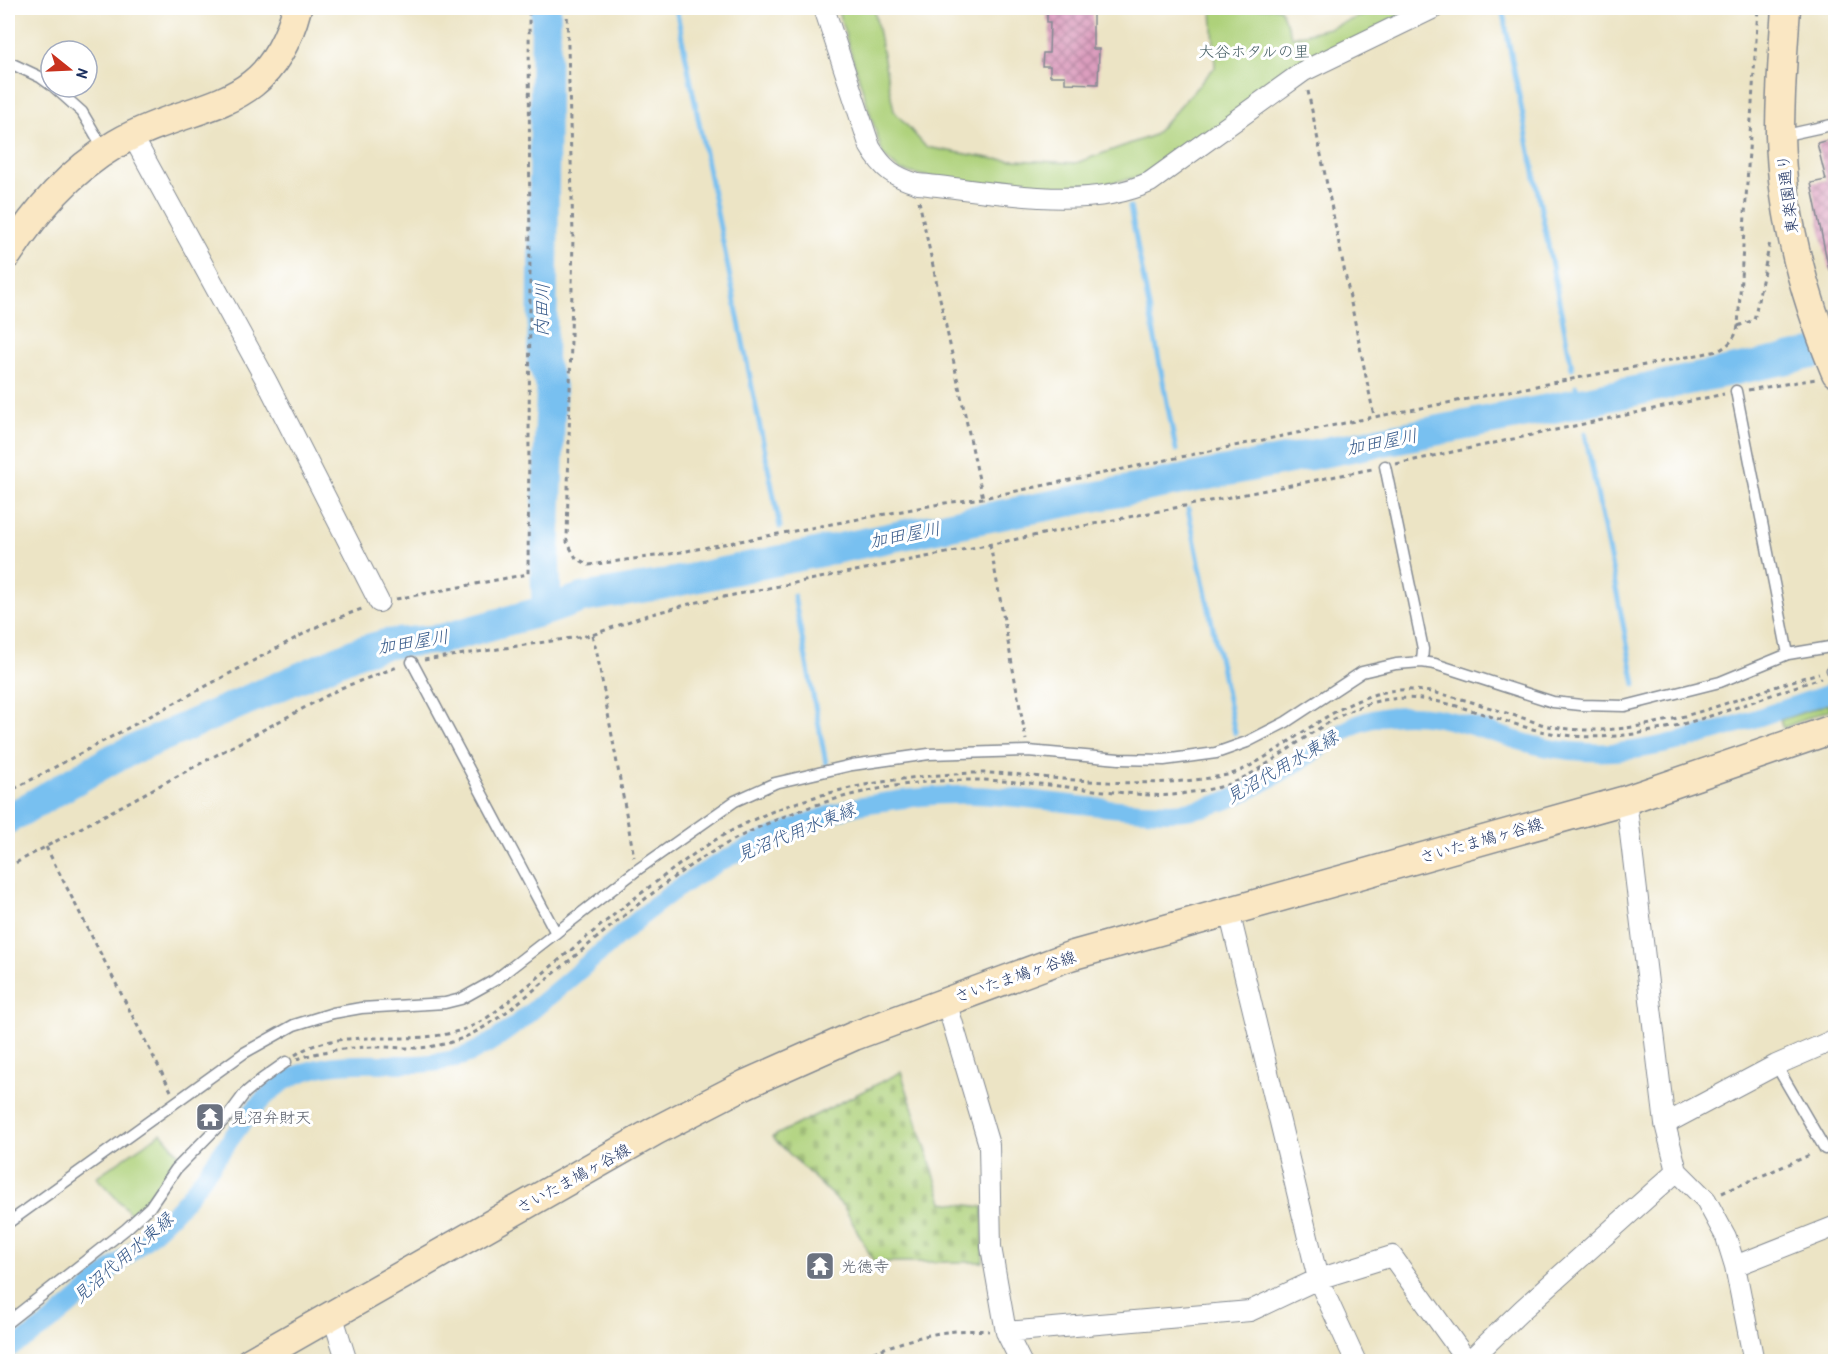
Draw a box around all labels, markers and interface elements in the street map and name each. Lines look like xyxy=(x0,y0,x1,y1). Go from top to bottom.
north arrow xyxy=(39,39,99,99)
park label: 大谷ホタルの里 xyxy=(1198,40,1310,62)
text: N xyxy=(71,66,95,82)
street label: 東楽園通り xyxy=(1771,153,1803,235)
water label: 内田川 xyxy=(529,283,554,337)
water label: 加田屋川 xyxy=(1344,422,1420,461)
water label: 加田屋川 xyxy=(867,515,943,554)
water label: 加田屋川 xyxy=(375,624,450,659)
water label: 見沼代用水東縁 xyxy=(1221,723,1344,809)
water label: 見沼代用水東縁 xyxy=(733,796,861,867)
street label: さいたま鳩ヶ谷線 xyxy=(1417,812,1545,868)
street label: さいたま鳩ヶ谷線 xyxy=(951,945,1079,1007)
temple icon: 見沼弁財天 xyxy=(194,1101,226,1133)
place label: 見沼弁財天 xyxy=(231,1106,311,1128)
street label: さいたま鳩ヶ谷線 xyxy=(512,1138,634,1218)
water label: 見沼代用水東縁 xyxy=(67,1206,180,1308)
temple icon: 光徳寺 xyxy=(804,1250,836,1282)
place label: 光徳寺 xyxy=(841,1255,889,1277)

